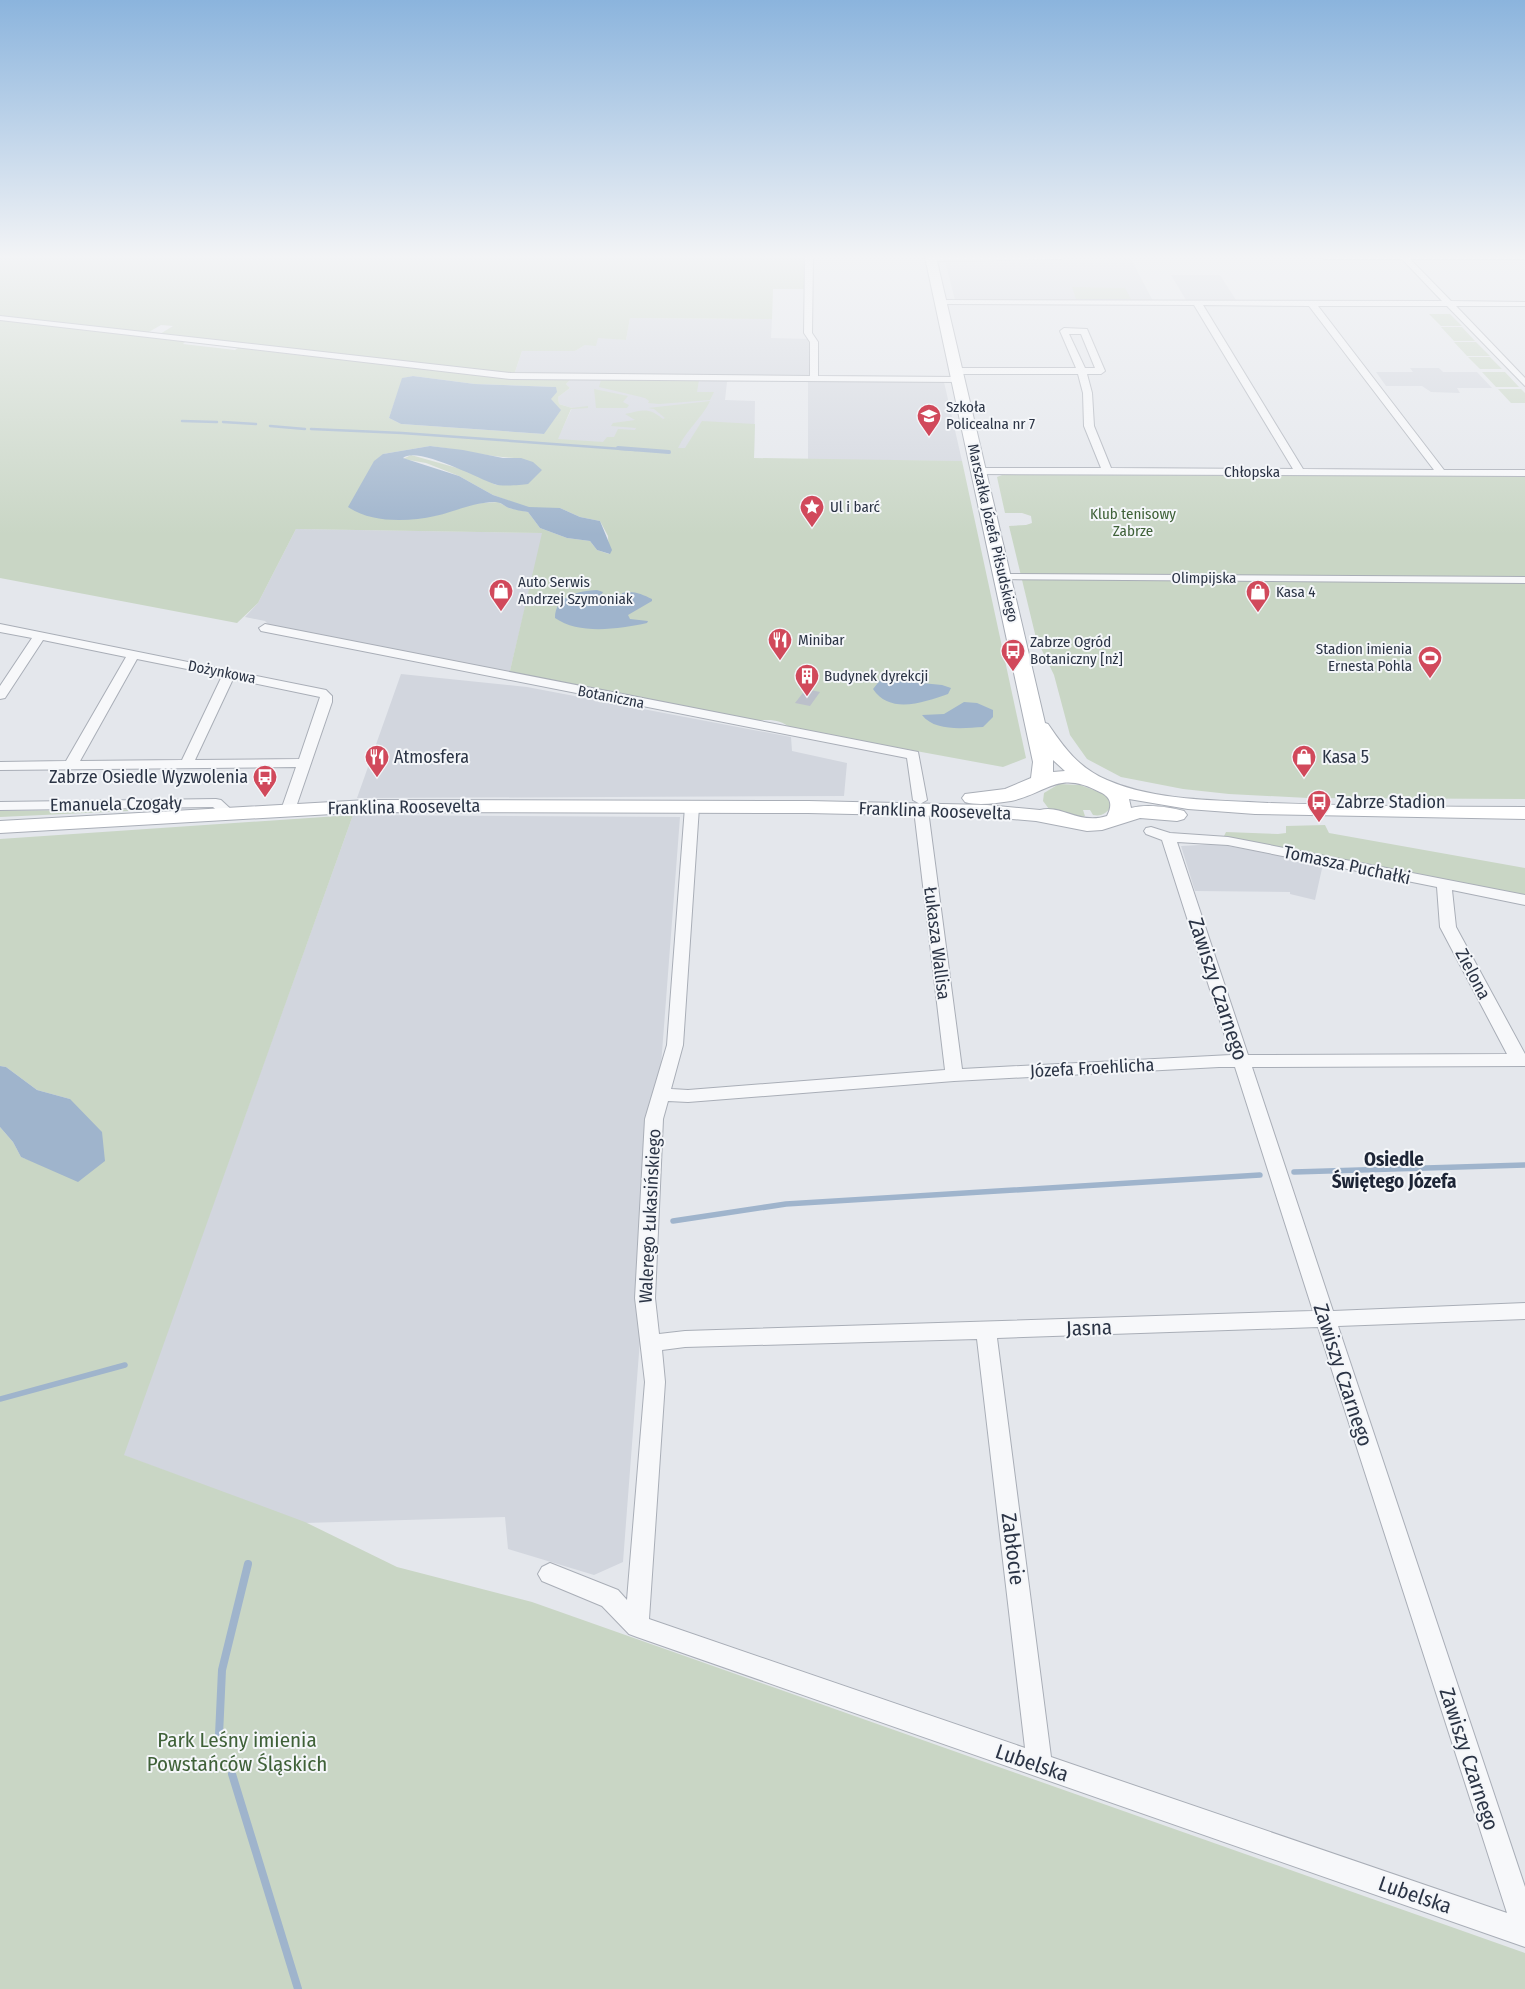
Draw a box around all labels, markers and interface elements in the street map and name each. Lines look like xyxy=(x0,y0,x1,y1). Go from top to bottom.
place label: Szkoła Policealna nr 7 xyxy=(946,398,1035,433)
school or university icon: Szkoła Policealna nr 7 xyxy=(916,403,942,437)
street label: Marszałka Józefa Piłsudskiego xyxy=(964,442,1022,624)
street label: Chłopska xyxy=(1224,463,1280,481)
place icon: Ul i barć xyxy=(799,494,825,528)
place label: Ul i barć xyxy=(830,498,881,516)
park label: Klub tenisowy Zabrze xyxy=(1090,505,1176,540)
street label: Olimpijska xyxy=(1172,569,1236,587)
place label: Auto Serwis Andrzej Szymoniak xyxy=(518,573,633,608)
shop icon: Auto Serwis Andrzej Szymoniak xyxy=(488,578,514,612)
shop icon: Kasa 4 xyxy=(1245,579,1271,613)
place label: Kasa 4 xyxy=(1276,583,1316,601)
restaurant icon: Minibar xyxy=(767,627,793,661)
place label: Minibar xyxy=(798,631,845,649)
place label: Zabrze Ogród Botaniczny [nż] xyxy=(1030,633,1123,668)
bus stop icon: Zabrze Ogród Botaniczny [nż] xyxy=(1000,638,1026,672)
place label: Stadion imienia Ernesta Pohla xyxy=(1316,640,1412,675)
sports icon: Stadion imienia Ernesta Pohla xyxy=(1417,645,1443,679)
street label: Dożynkowa xyxy=(187,657,257,687)
building icon: Budynek dyrekcji xyxy=(794,663,820,697)
place label: Budynek dyrekcji xyxy=(824,667,928,685)
street label: Botaniczna xyxy=(576,682,646,712)
restaurant icon: Atmosfera xyxy=(364,744,390,778)
shop icon: Kasa 5 xyxy=(1291,744,1317,778)
place label: Atmosfera xyxy=(394,746,469,768)
place label: Kasa 5 xyxy=(1322,746,1369,768)
bus stop icon: Zabrze Osiedle Wyzwolenia xyxy=(252,764,278,798)
place label: Zabrze Osiedle Wyzwolenia xyxy=(49,766,248,788)
bus stop icon: Zabrze Stadion xyxy=(1306,789,1332,823)
place label: Zabrze Stadion xyxy=(1336,791,1445,813)
street label: Emanuela Czogały xyxy=(50,792,182,816)
street label: Franklina Roosevelta xyxy=(327,795,481,819)
street label: Franklina Roosevelta xyxy=(858,797,1012,825)
street label: Tomasza Puchałki xyxy=(1281,841,1413,889)
street label: Łukasza Wallisa xyxy=(919,885,955,1001)
street label: Zawiszy Czarnego xyxy=(1183,914,1253,1064)
street label: Zielona xyxy=(1451,945,1496,1003)
street label: Józefa Froehlicha xyxy=(1029,1054,1155,1082)
street label: Walerego Łukasińskiego xyxy=(634,1128,666,1304)
district label: Osiedle Świętego Józefa xyxy=(1332,1148,1456,1193)
street label: Zawiszy Czarnego xyxy=(1308,1300,1378,1450)
street label: Jasna xyxy=(1065,1314,1113,1342)
street label: Zabłocie xyxy=(996,1511,1030,1587)
street label: Zawiszy Czarnego xyxy=(1434,1684,1504,1834)
park label: Park Leśny imienia Powstańców Śląskich xyxy=(147,1727,327,1777)
street label: Lubelska xyxy=(992,1738,1072,1788)
street label: Lubelska xyxy=(1375,1870,1455,1920)

